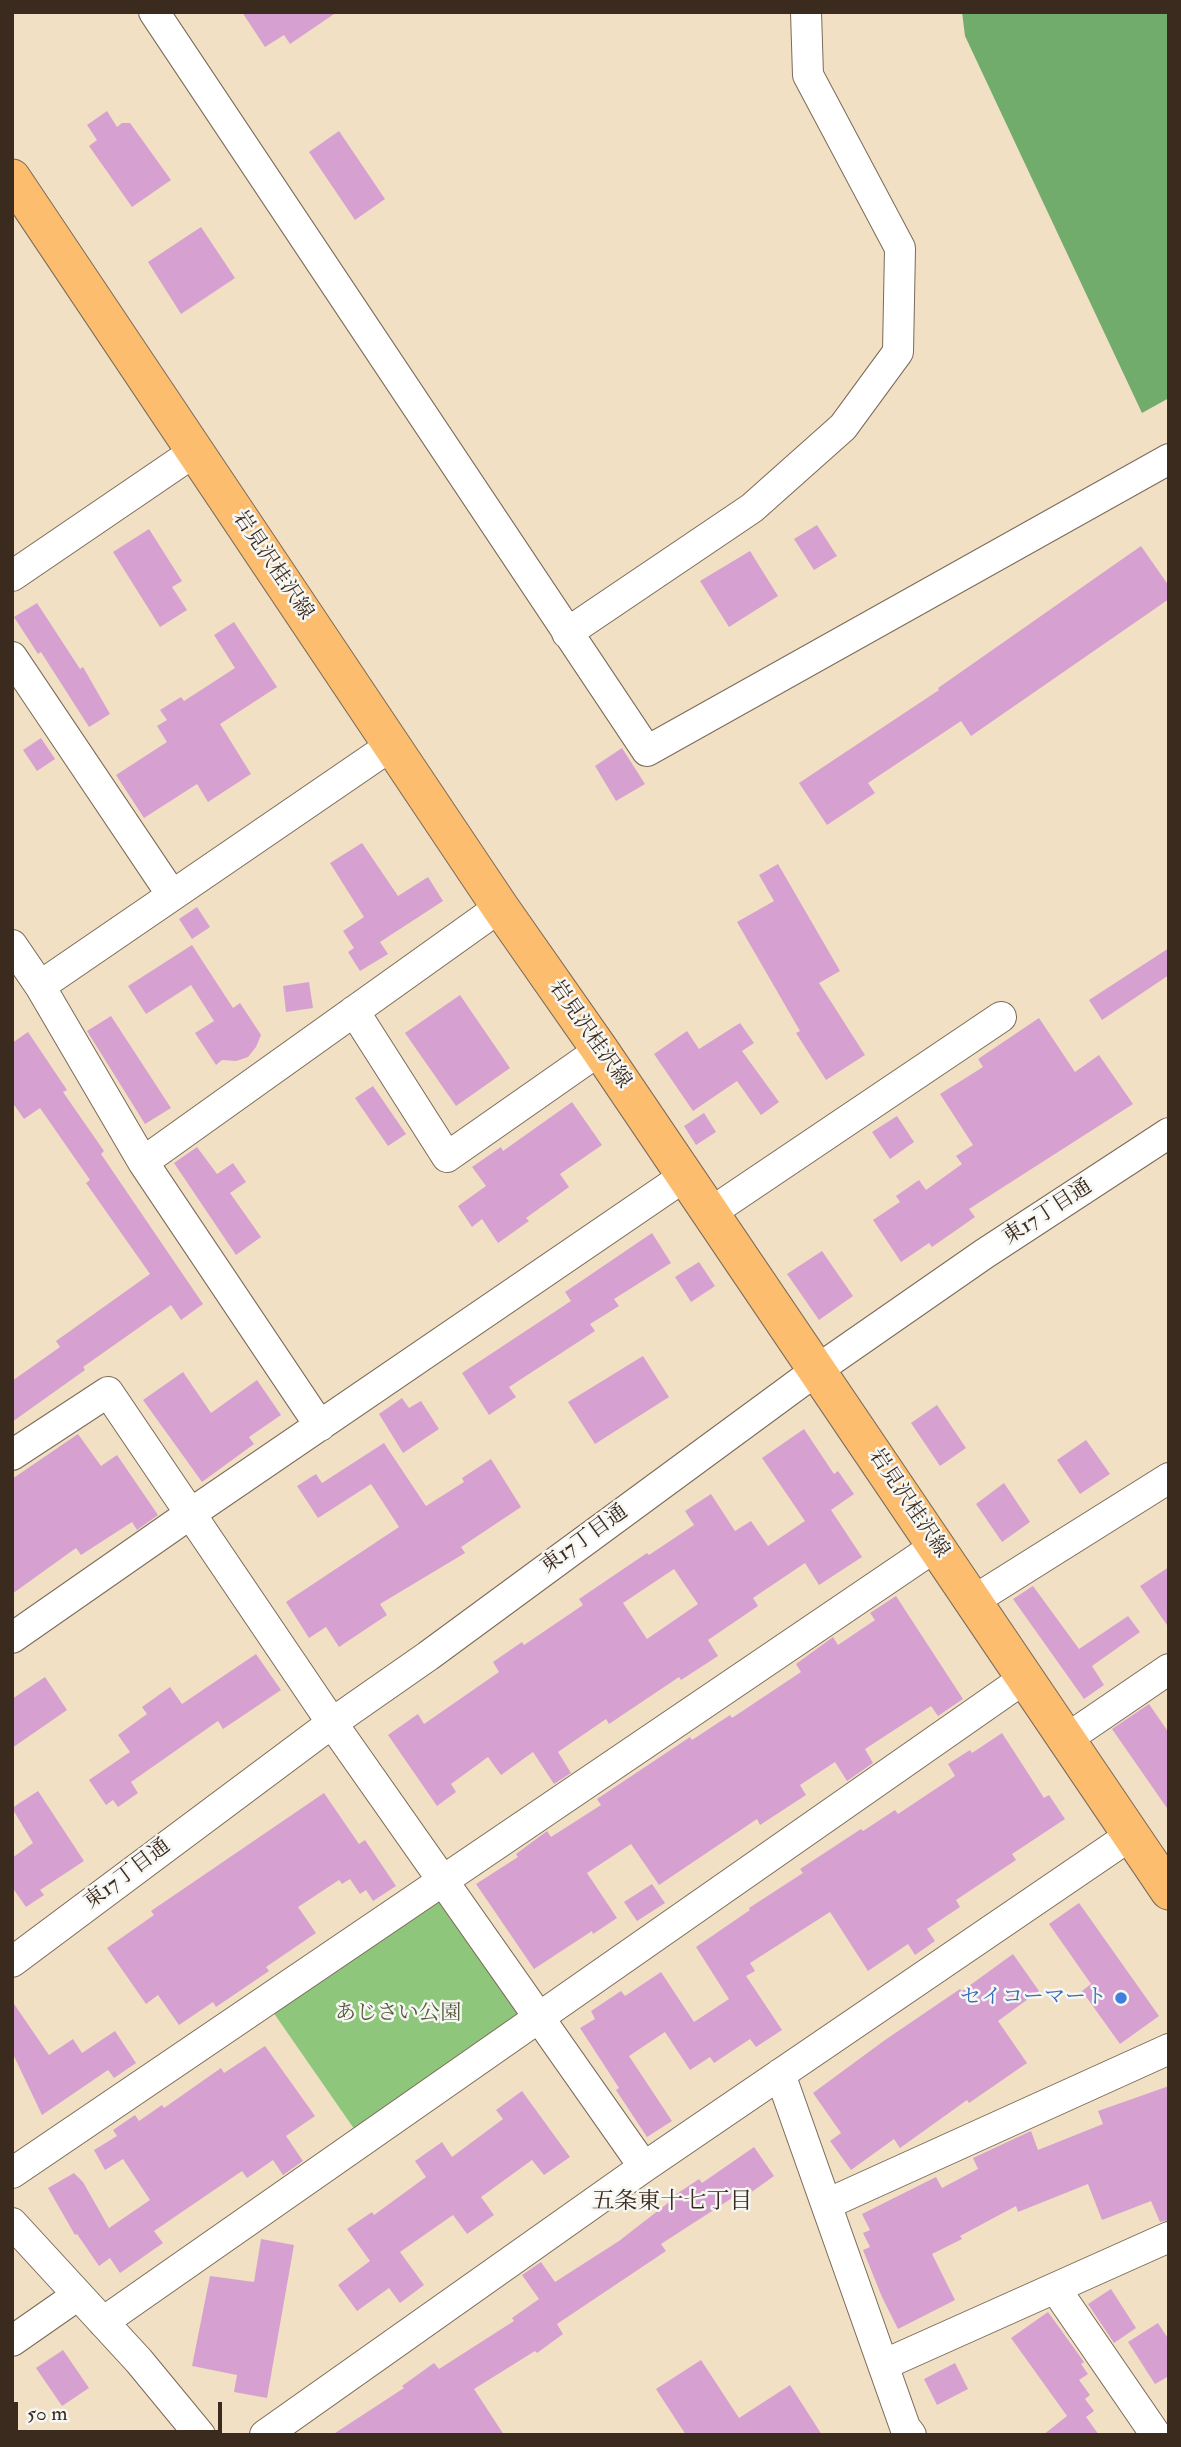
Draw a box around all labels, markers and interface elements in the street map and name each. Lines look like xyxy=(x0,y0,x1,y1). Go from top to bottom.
street label: 岩見沢桂沢線 xyxy=(226,507,318,625)
street label: 岩見沢桂沢線 xyxy=(543,976,635,1094)
street label: 東17丁目通 xyxy=(999,1175,1097,1251)
street label: 岩見沢桂沢線 xyxy=(862,1445,954,1563)
street label: 東17丁目通 xyxy=(537,1500,633,1580)
street label: 東17丁目通 xyxy=(80,1835,176,1915)
place label: セイコーマート xyxy=(960,1985,1107,2011)
marker: セイコーマート xyxy=(1113,1990,1129,2006)
park label: あじさい公園 xyxy=(335,2001,461,2027)
district label: 五条東十七丁目 xyxy=(592,2189,752,2217)
scale bar xyxy=(18,2388,226,2432)
text: 50 m xyxy=(27,2400,68,2427)

